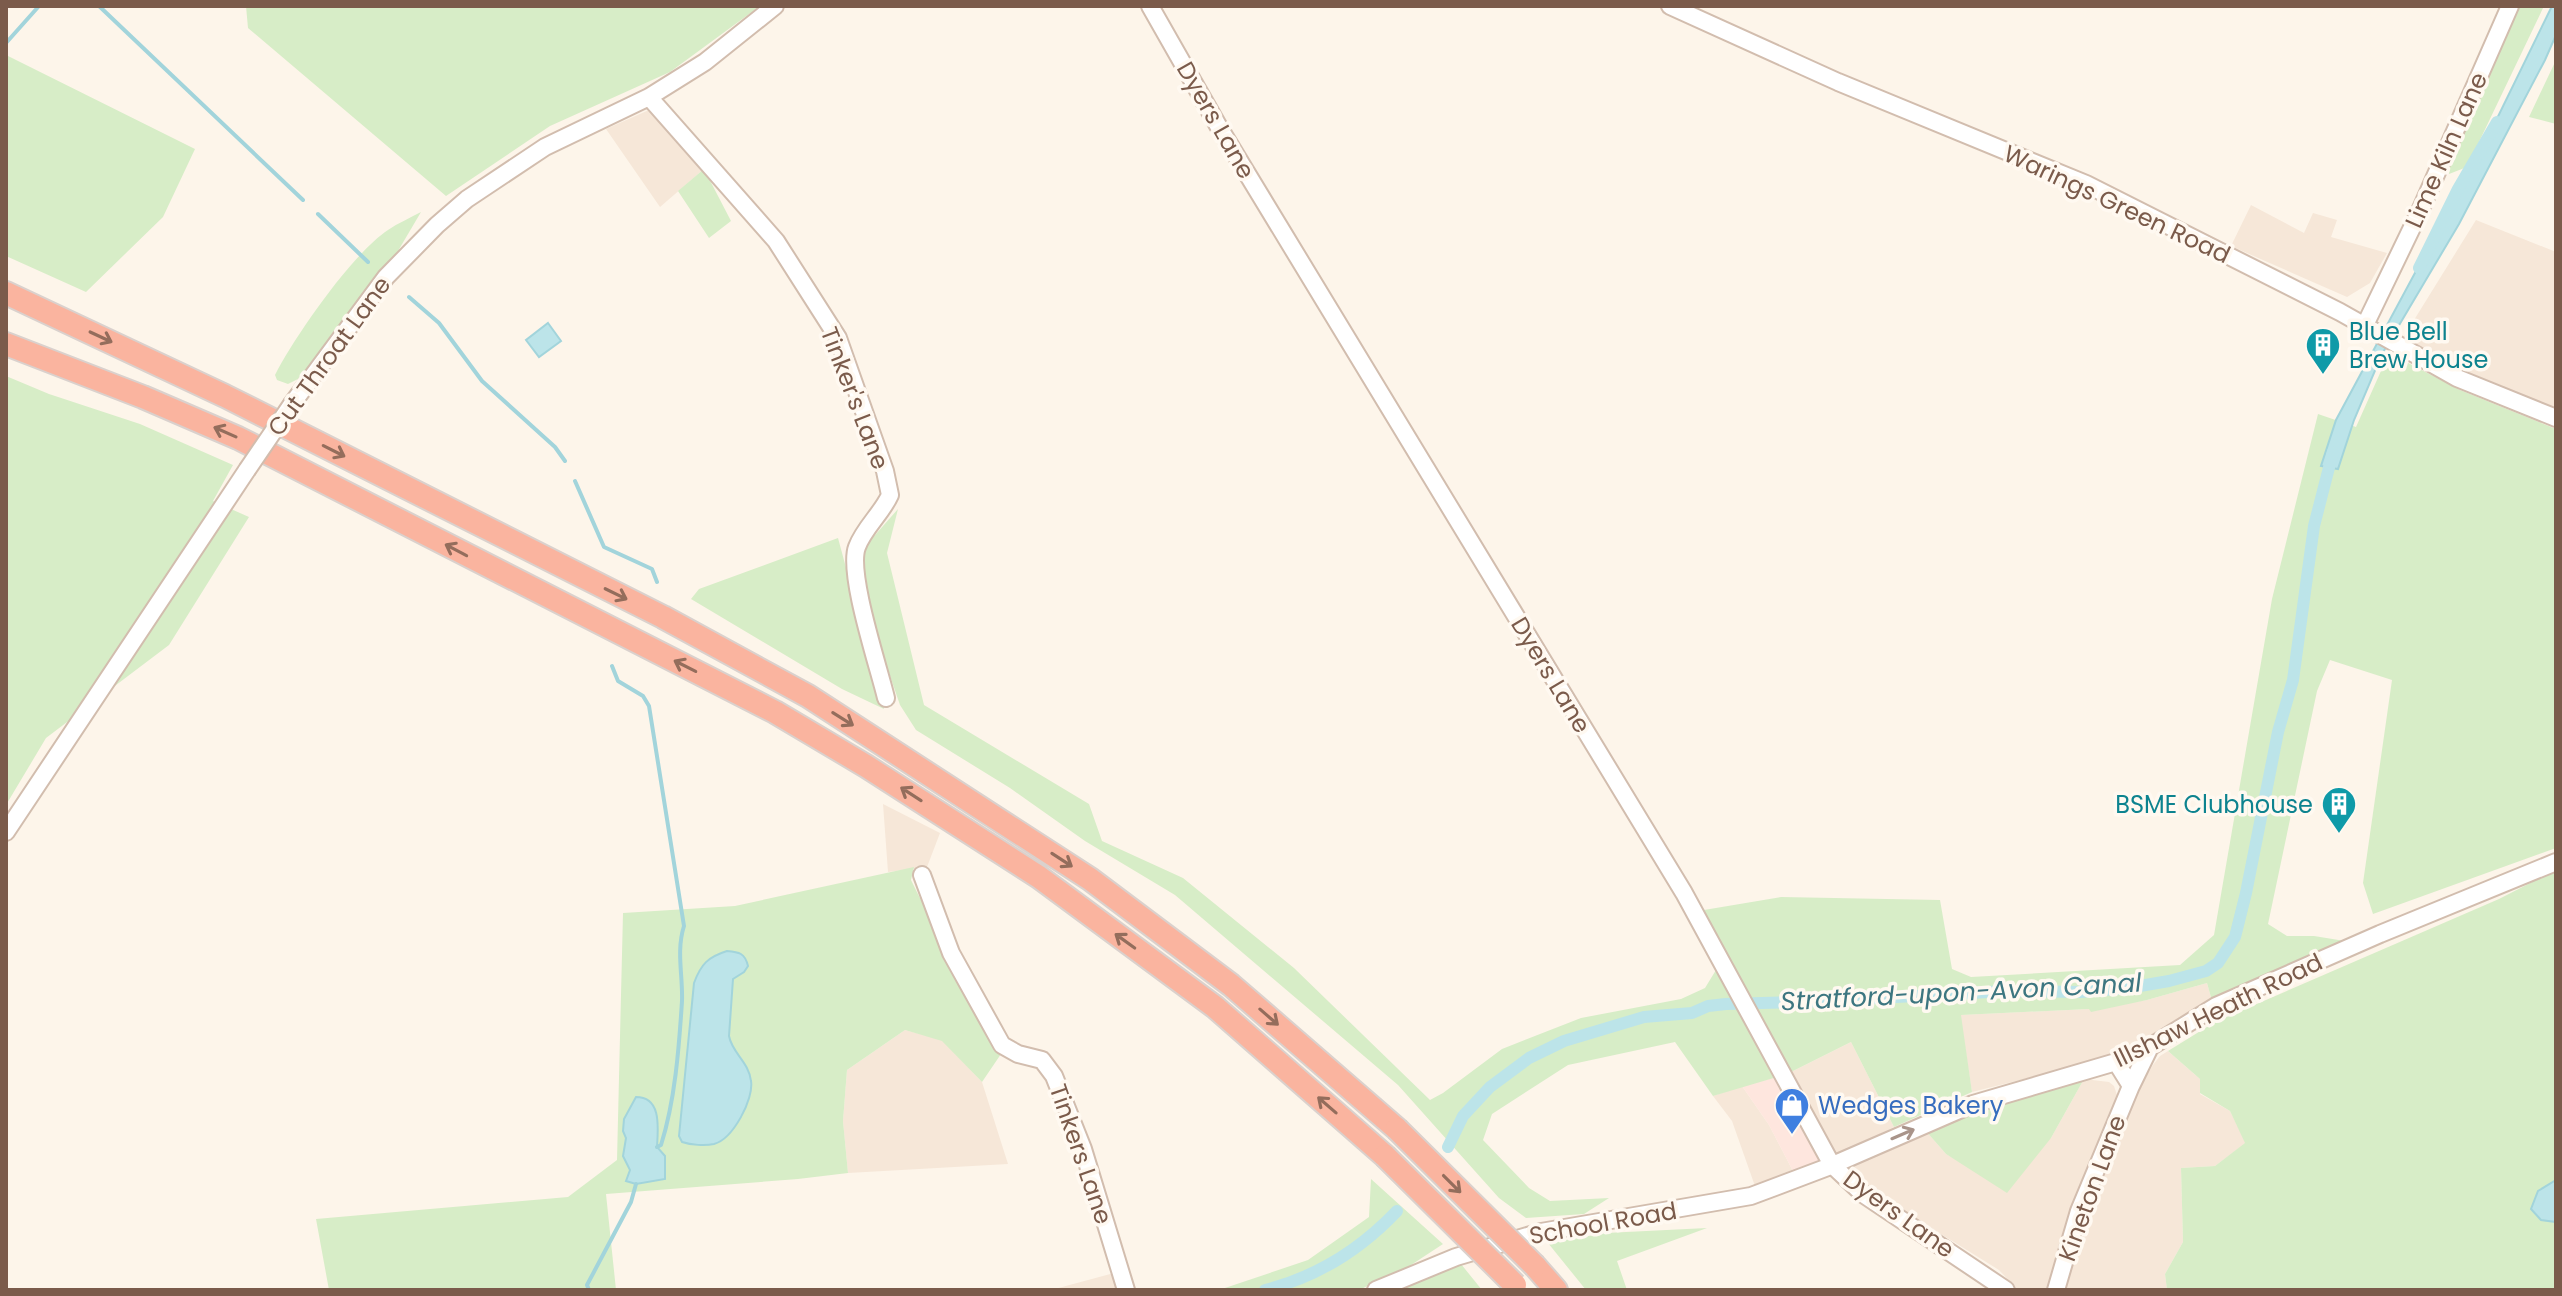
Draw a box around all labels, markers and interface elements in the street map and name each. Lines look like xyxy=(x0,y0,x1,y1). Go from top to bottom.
street label: Dyers Lane xyxy=(1169,55,1263,185)
street label: Lime Kiln Lane xyxy=(2397,67,2495,233)
street label: Warings Green Road xyxy=(1998,137,2236,271)
street label: Cut Throat Lane xyxy=(260,269,398,443)
place label: Blue Bell Brew House xyxy=(2349,315,2488,376)
street label: Tinker's Lane xyxy=(813,322,897,474)
building icon: Blue Bell Brew House xyxy=(2304,326,2342,376)
one-way arrow xyxy=(89,330,113,345)
one-way arrow xyxy=(213,424,237,439)
one-way arrow xyxy=(322,444,346,460)
one-way arrow xyxy=(445,541,469,557)
one-way arrow xyxy=(603,587,627,602)
street label: Dyers Lane xyxy=(1503,611,1599,739)
one-way arrow xyxy=(673,658,697,673)
one-way arrow xyxy=(832,710,854,727)
building icon: BSME Clubhouse xyxy=(2320,785,2358,835)
one-way arrow xyxy=(900,786,922,803)
place label: BSME Clubhouse xyxy=(2115,788,2313,821)
one-way arrow xyxy=(1050,852,1072,868)
one-way arrow xyxy=(1115,933,1137,949)
street label: Illshaw Heath Road xyxy=(2108,945,2328,1075)
water label: Stratford-upon-Avon Canal xyxy=(1780,965,2143,1019)
one-way arrow xyxy=(1258,1008,1278,1026)
street label: Tinkers Lane xyxy=(1042,1080,1120,1228)
shop icon: Wedges Bakery xyxy=(1773,1086,1811,1136)
place label: Wedges Bakery xyxy=(1818,1089,2004,1122)
one-way arrow xyxy=(1317,1096,1337,1114)
street label: Kineton Lane xyxy=(2050,1110,2134,1266)
one-way arrow xyxy=(1891,1125,1915,1140)
street label: Dyers Lane xyxy=(1837,1162,1961,1266)
one-way arrow xyxy=(1443,1174,1462,1194)
street label: School Road xyxy=(1527,1194,1679,1252)

